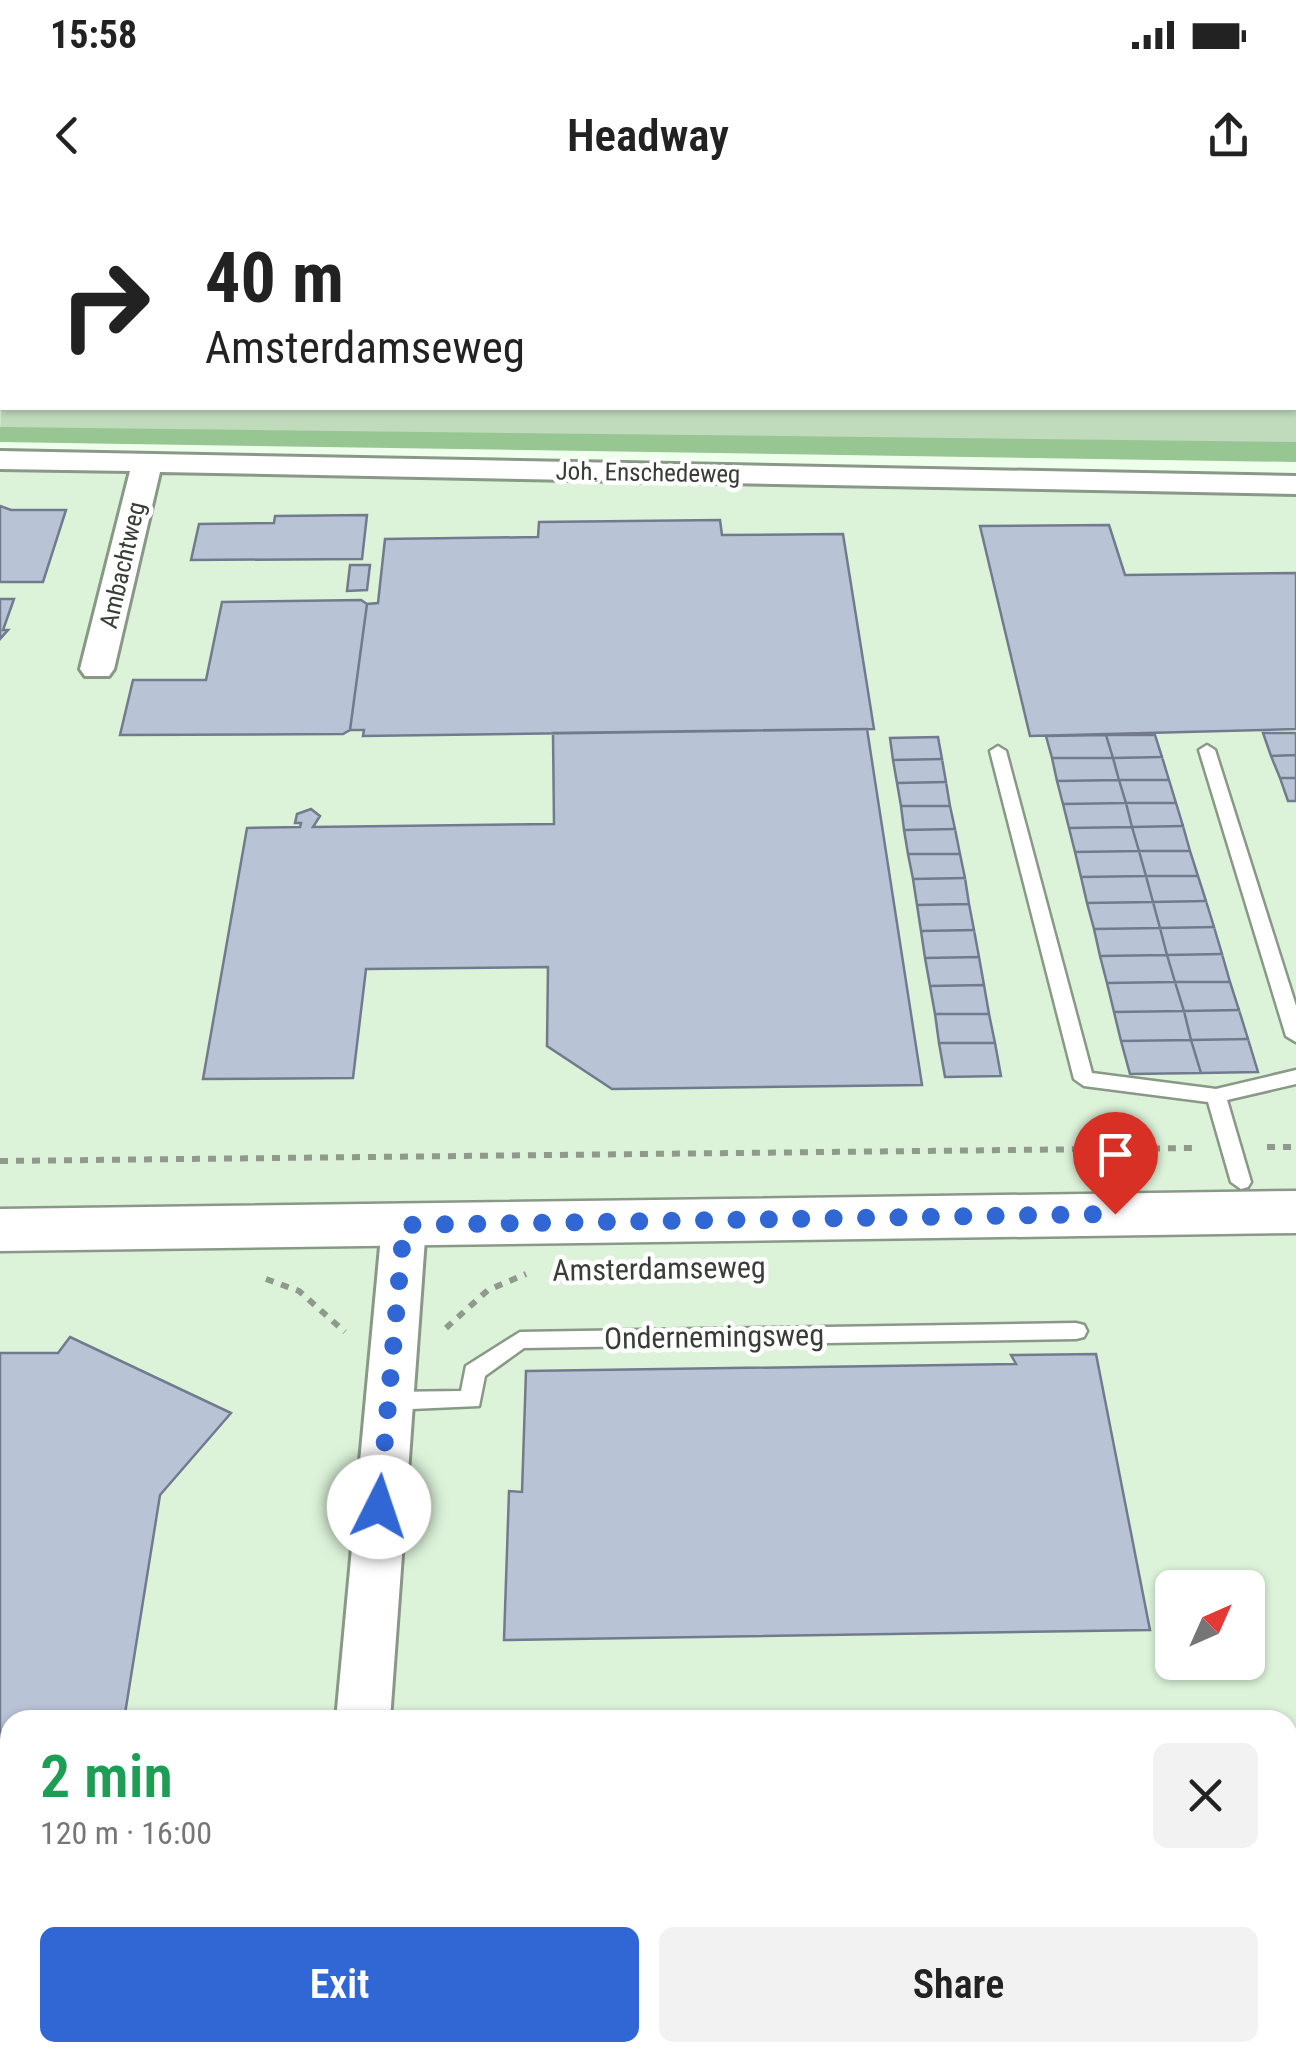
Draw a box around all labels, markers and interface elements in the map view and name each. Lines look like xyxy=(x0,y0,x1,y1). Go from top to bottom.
text: 15:58 xyxy=(50,13,137,57)
icon: back xyxy=(40,108,95,163)
icon: share xyxy=(1201,108,1256,163)
text: Headway xyxy=(567,109,729,162)
text: 40 m xyxy=(205,237,344,319)
icon: right xyxy=(40,240,170,370)
text: Amsterdamseweg xyxy=(205,321,525,374)
street label: Joh. Enschedeweg xyxy=(555,456,741,489)
street label: Ambachtweg xyxy=(94,499,151,631)
pin xyxy=(1073,1112,1158,1215)
icon: arrive xyxy=(1088,1127,1143,1182)
street label: Amsterdamseweg xyxy=(552,1249,766,1288)
street label: Ondernemingsweg xyxy=(604,1317,824,1356)
position arrow xyxy=(327,1455,431,1559)
north arrow xyxy=(1155,1570,1265,1680)
map controls xyxy=(1155,1570,1265,1680)
text: 2 min xyxy=(40,1741,173,1812)
button: close xyxy=(1153,1743,1258,1848)
text: 120 m · 16:00 xyxy=(40,1814,212,1852)
button: Exit xyxy=(40,1927,639,2042)
button: Share xyxy=(659,1927,1258,2042)

